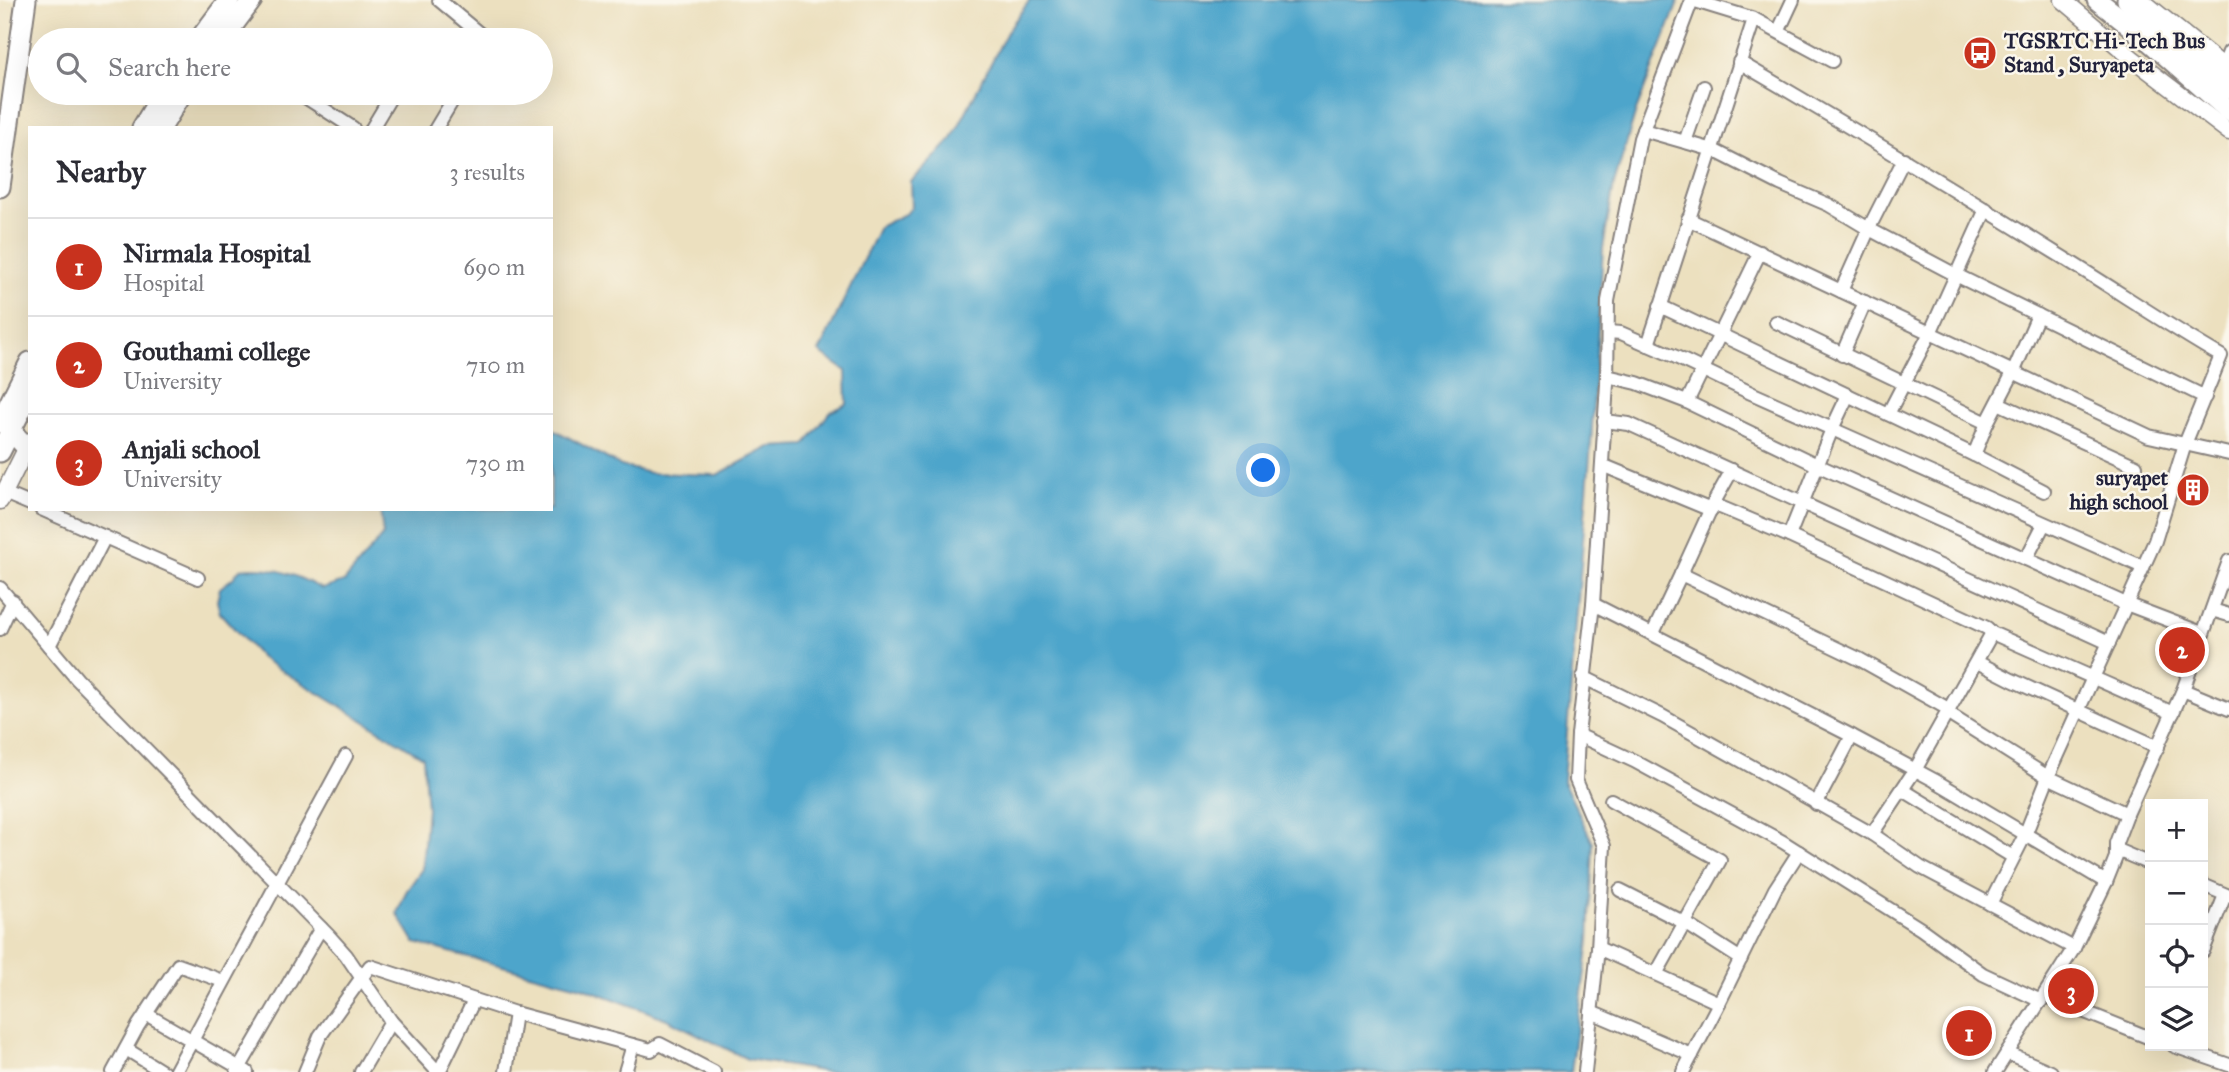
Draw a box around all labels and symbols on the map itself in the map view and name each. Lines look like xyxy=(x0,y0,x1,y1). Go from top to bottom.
place label: TGSRTC Hi-Tech Bus Stand , Suryapeta xyxy=(2003,28,2206,78)
bus stop icon: TGSRTC Hi-Tech Bus Stand , Suryapeta xyxy=(1961,34,1999,72)
your location xyxy=(1246,453,1280,487)
place label: suryapet high school xyxy=(2068,465,2169,515)
building icon: suryapet high school xyxy=(2174,471,2212,509)
pin: 2 xyxy=(2159,624,2205,676)
pin: 3 xyxy=(2048,965,2094,1017)
pin: 1 xyxy=(1946,1007,1992,1059)

